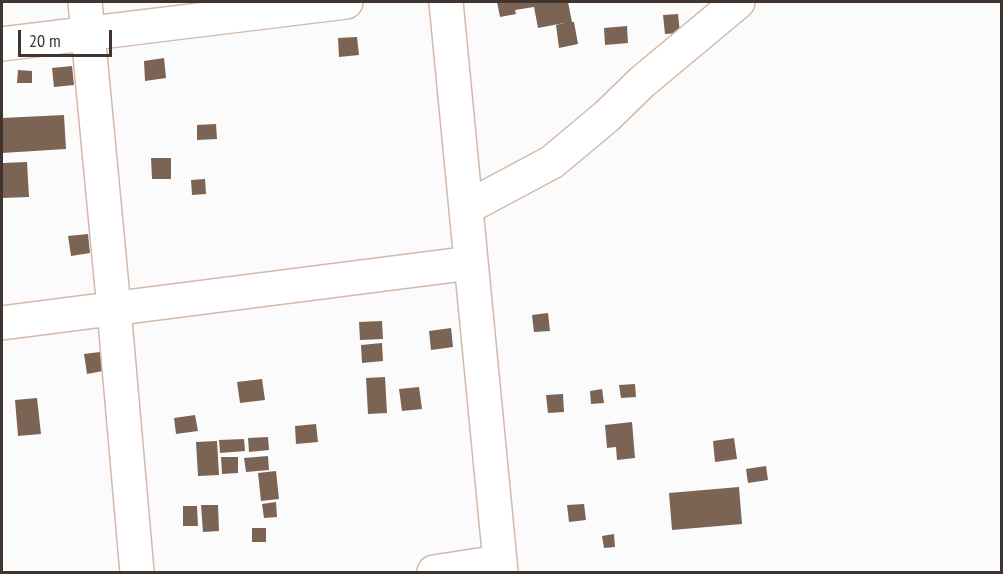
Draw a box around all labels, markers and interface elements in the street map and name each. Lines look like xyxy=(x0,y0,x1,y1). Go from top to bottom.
scale bar xyxy=(21,18,116,56)
text: 20 m xyxy=(29,29,61,52)

